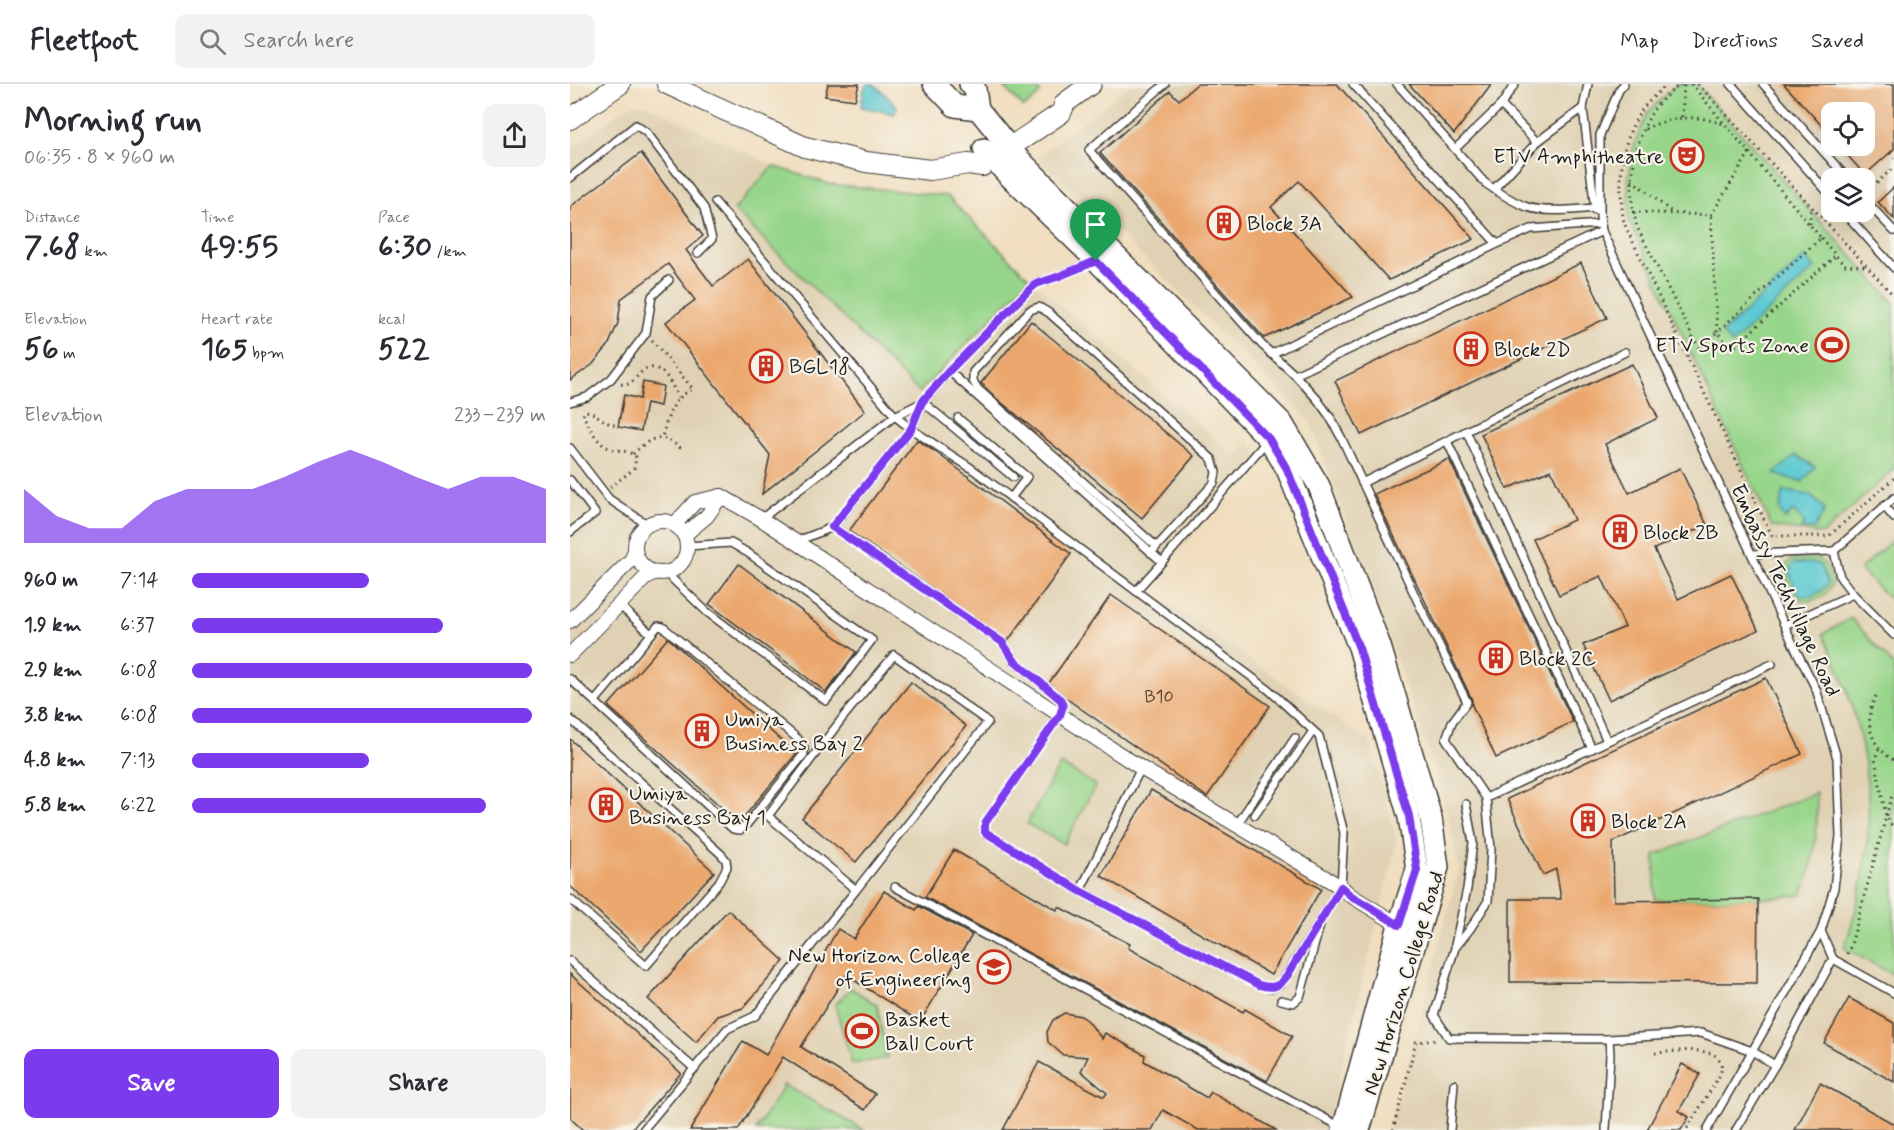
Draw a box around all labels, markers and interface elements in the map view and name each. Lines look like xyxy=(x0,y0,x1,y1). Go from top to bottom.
search box xyxy=(175,14,595,68)
text: Fleetfoot xyxy=(30,23,139,60)
icon: search xyxy=(196,25,229,58)
text: Search here xyxy=(244,27,354,55)
text: Map xyxy=(1620,27,1659,55)
text: Directions xyxy=(1692,27,1778,55)
text: Saved xyxy=(1811,27,1864,55)
text: Morning run xyxy=(24,99,202,143)
map controls xyxy=(1821,102,1875,222)
button: locate xyxy=(1821,102,1875,156)
button: share xyxy=(483,104,546,167)
theatre icon: ETV Amphitheatre xyxy=(1669,138,1705,174)
place label: ETV Amphitheatre xyxy=(1493,143,1664,171)
text: 06:35 · 8 × 960 m xyxy=(24,144,175,171)
button: layers xyxy=(1821,168,1875,222)
pin xyxy=(1070,199,1121,261)
building icon: Block 3A xyxy=(1206,205,1242,241)
text: Distance xyxy=(24,207,80,228)
text: Time xyxy=(201,207,235,228)
text: Pace xyxy=(378,207,410,228)
icon: arrive xyxy=(1079,208,1112,241)
place label: Block 3A xyxy=(1247,210,1322,238)
text: 7.68 xyxy=(24,228,80,267)
text: 49:55 xyxy=(201,228,278,267)
text: 6:30 xyxy=(378,228,432,267)
text: km xyxy=(80,241,108,262)
text: /km xyxy=(432,241,467,262)
text: Elevation xyxy=(24,309,87,330)
text: Heart rate xyxy=(201,309,273,330)
text: kcal xyxy=(378,309,405,330)
sports icon: ETV Sports Zone xyxy=(1814,327,1850,363)
text: 56 xyxy=(24,330,59,369)
text: 165 xyxy=(201,330,248,369)
text: 522 xyxy=(378,330,430,369)
building icon: Block 2D xyxy=(1453,331,1489,367)
place label: ETV Sports Zone xyxy=(1655,332,1809,360)
place label: Block 2D xyxy=(1494,336,1571,364)
text: m xyxy=(59,343,76,364)
text: bpm xyxy=(248,343,284,364)
building icon: BGL18 xyxy=(748,348,784,384)
place label: BGL18 xyxy=(789,353,850,381)
text: Elevation xyxy=(24,402,103,429)
text: 233–239 m xyxy=(454,402,546,429)
street label: Embassy TechVillage Road xyxy=(1723,480,1847,701)
building icon: Block 2B xyxy=(1602,514,1638,550)
place label: Block 2B xyxy=(1643,519,1719,547)
text: 960 m xyxy=(24,567,78,594)
text: 7:14 xyxy=(120,567,159,594)
text: 1.9 km xyxy=(24,612,82,639)
text: 6:37 xyxy=(120,612,155,639)
building icon: Block 2C xyxy=(1478,640,1514,676)
place label: Block 2C xyxy=(1519,645,1596,673)
text: 2.9 km xyxy=(24,657,82,684)
text: 6:08 xyxy=(120,657,158,684)
house number: B10 xyxy=(1144,685,1174,709)
text: 3.8 km xyxy=(24,702,83,729)
text: 6:08 xyxy=(120,702,158,729)
place label: Umiya Business Bay 2 xyxy=(725,706,863,758)
building icon: Umiya Business Bay 2 xyxy=(684,713,720,749)
text: 4.8 km xyxy=(24,747,86,774)
text: 7:13 xyxy=(120,747,155,774)
place label: Umiya Business Bay 1 xyxy=(629,780,766,832)
building icon: Umiya Business Bay 1 xyxy=(588,787,624,823)
text: 5.8 km xyxy=(24,792,86,819)
text: 6:22 xyxy=(120,792,156,819)
building icon: Block 2A xyxy=(1570,803,1606,839)
place label: Block 2A xyxy=(1611,808,1687,836)
street label: New Horizon College Road xyxy=(1357,868,1451,1099)
place label: New Horizon College of Engineering xyxy=(788,942,971,995)
school or university icon: New Horizon College of Engineering xyxy=(976,949,1012,985)
place label: Basket Ball Court xyxy=(885,1006,975,1058)
sports icon: Basket Ball Court xyxy=(844,1013,880,1049)
button: Save xyxy=(24,1049,279,1118)
button: Share xyxy=(291,1049,546,1118)

